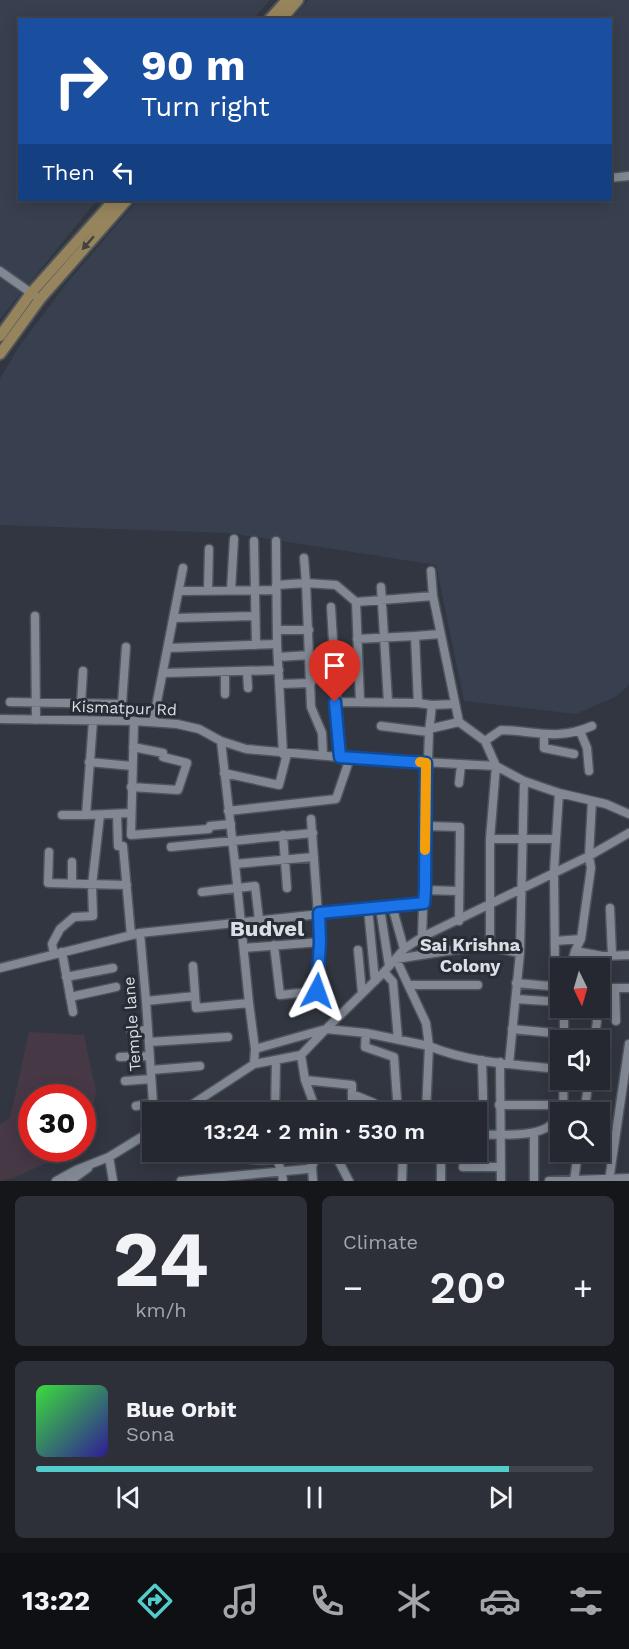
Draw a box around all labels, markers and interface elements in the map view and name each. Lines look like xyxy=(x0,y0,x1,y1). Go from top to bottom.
text: 90 m xyxy=(141,41,245,90)
icon: right xyxy=(42,42,120,120)
text: Turn right xyxy=(141,91,270,123)
icon: left xyxy=(107,156,140,189)
text: Then xyxy=(42,160,95,185)
one-way arrow xyxy=(82,236,95,251)
pin xyxy=(309,640,360,702)
icon: arrive xyxy=(318,649,351,682)
street label: Kismatpur Rd xyxy=(71,697,177,719)
district label: Budvel xyxy=(230,916,305,941)
district label: Sai Krishna Colony xyxy=(420,934,521,976)
north arrow xyxy=(550,958,610,1018)
map controls xyxy=(550,958,610,1162)
position arrow xyxy=(285,959,349,1023)
street label: Temple lane xyxy=(119,976,145,1072)
button: sound xyxy=(550,1030,610,1090)
speed limit sign: 30 xyxy=(18,1084,96,1162)
button: search xyxy=(550,1102,610,1162)
text: 13:24 · 2 min · 530 m xyxy=(204,1119,425,1144)
text: 24 xyxy=(113,1213,209,1305)
text: Climate xyxy=(343,1230,418,1254)
text: 20° xyxy=(430,1261,506,1314)
text: − xyxy=(343,1268,363,1307)
text: + xyxy=(573,1268,593,1307)
text: km/h xyxy=(135,1298,187,1322)
text: Blue Orbit xyxy=(126,1397,236,1422)
text: Sona xyxy=(126,1422,175,1446)
icon: previous xyxy=(112,1481,145,1514)
icon: pause xyxy=(298,1481,331,1514)
icon: next xyxy=(484,1481,517,1514)
icon: directions xyxy=(134,1580,176,1622)
icon: music xyxy=(220,1580,262,1622)
icon: phone xyxy=(306,1580,348,1622)
icon: climate xyxy=(393,1580,435,1622)
icon: car xyxy=(479,1580,521,1622)
icon: filters xyxy=(565,1580,607,1622)
text: 13:22 xyxy=(22,1585,90,1617)

